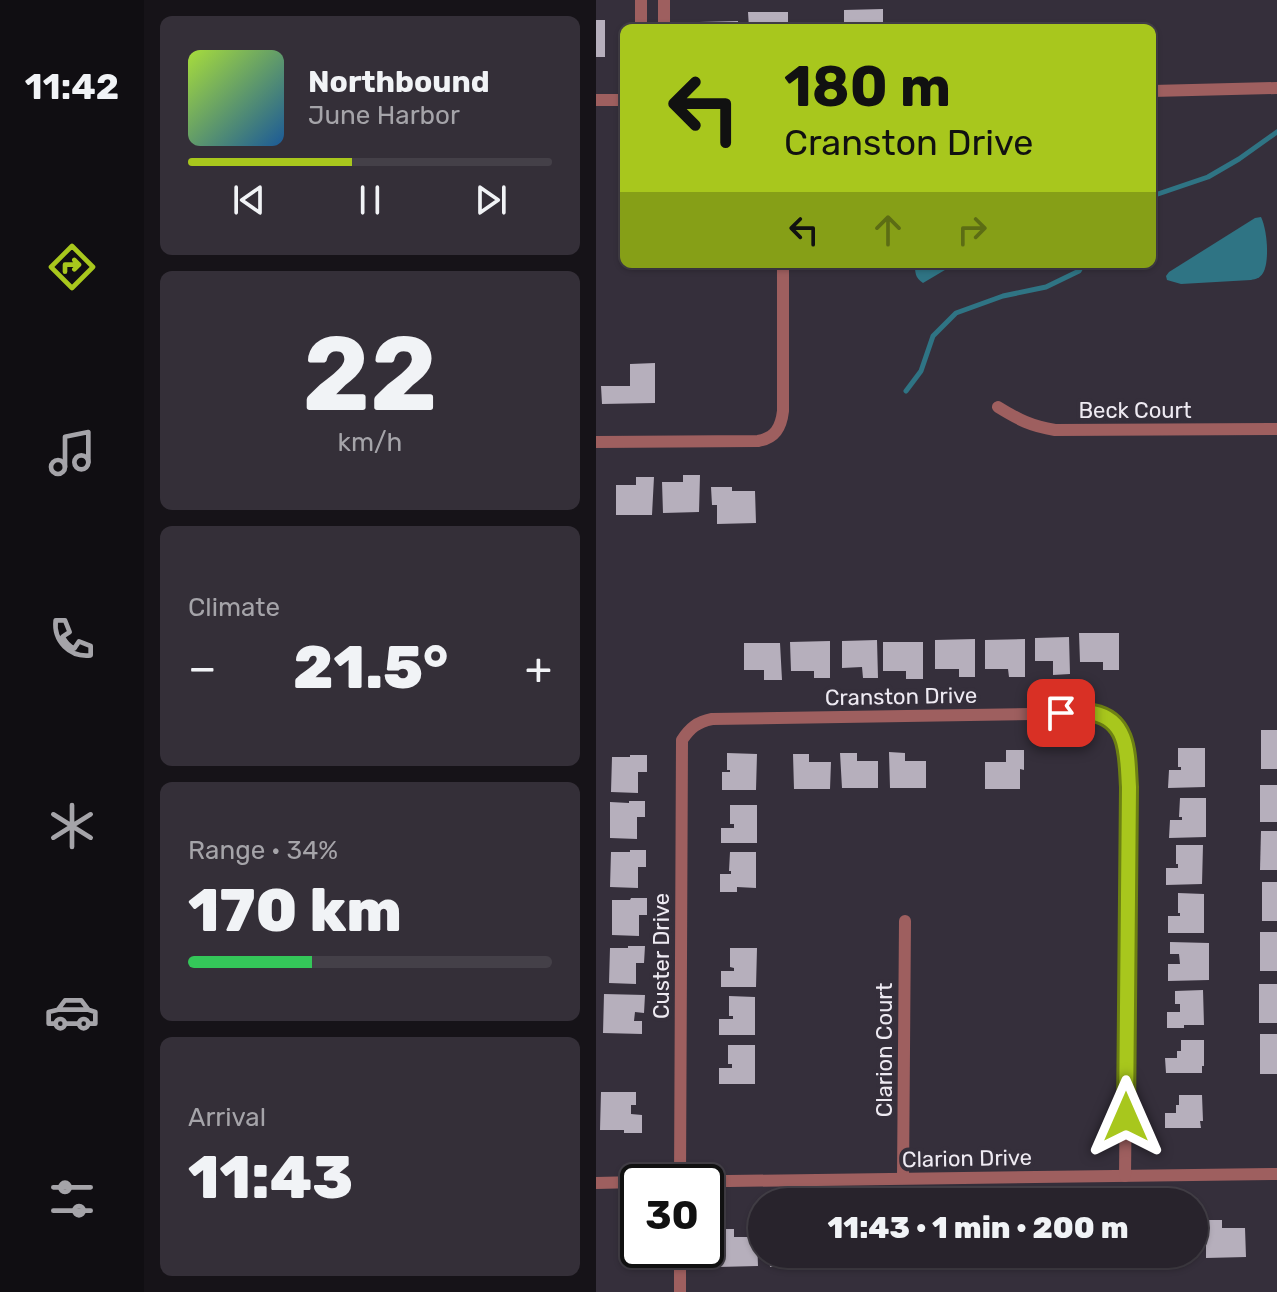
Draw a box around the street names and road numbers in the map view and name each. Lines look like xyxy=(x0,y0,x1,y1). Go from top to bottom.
street label: Beck Court xyxy=(1078,397,1192,424)
street label: Cranston Drive xyxy=(825,682,977,711)
street label: Custer Drive xyxy=(648,893,675,1019)
street label: Clarion Court xyxy=(871,982,898,1117)
street label: Clarion Drive xyxy=(902,1144,1032,1173)

